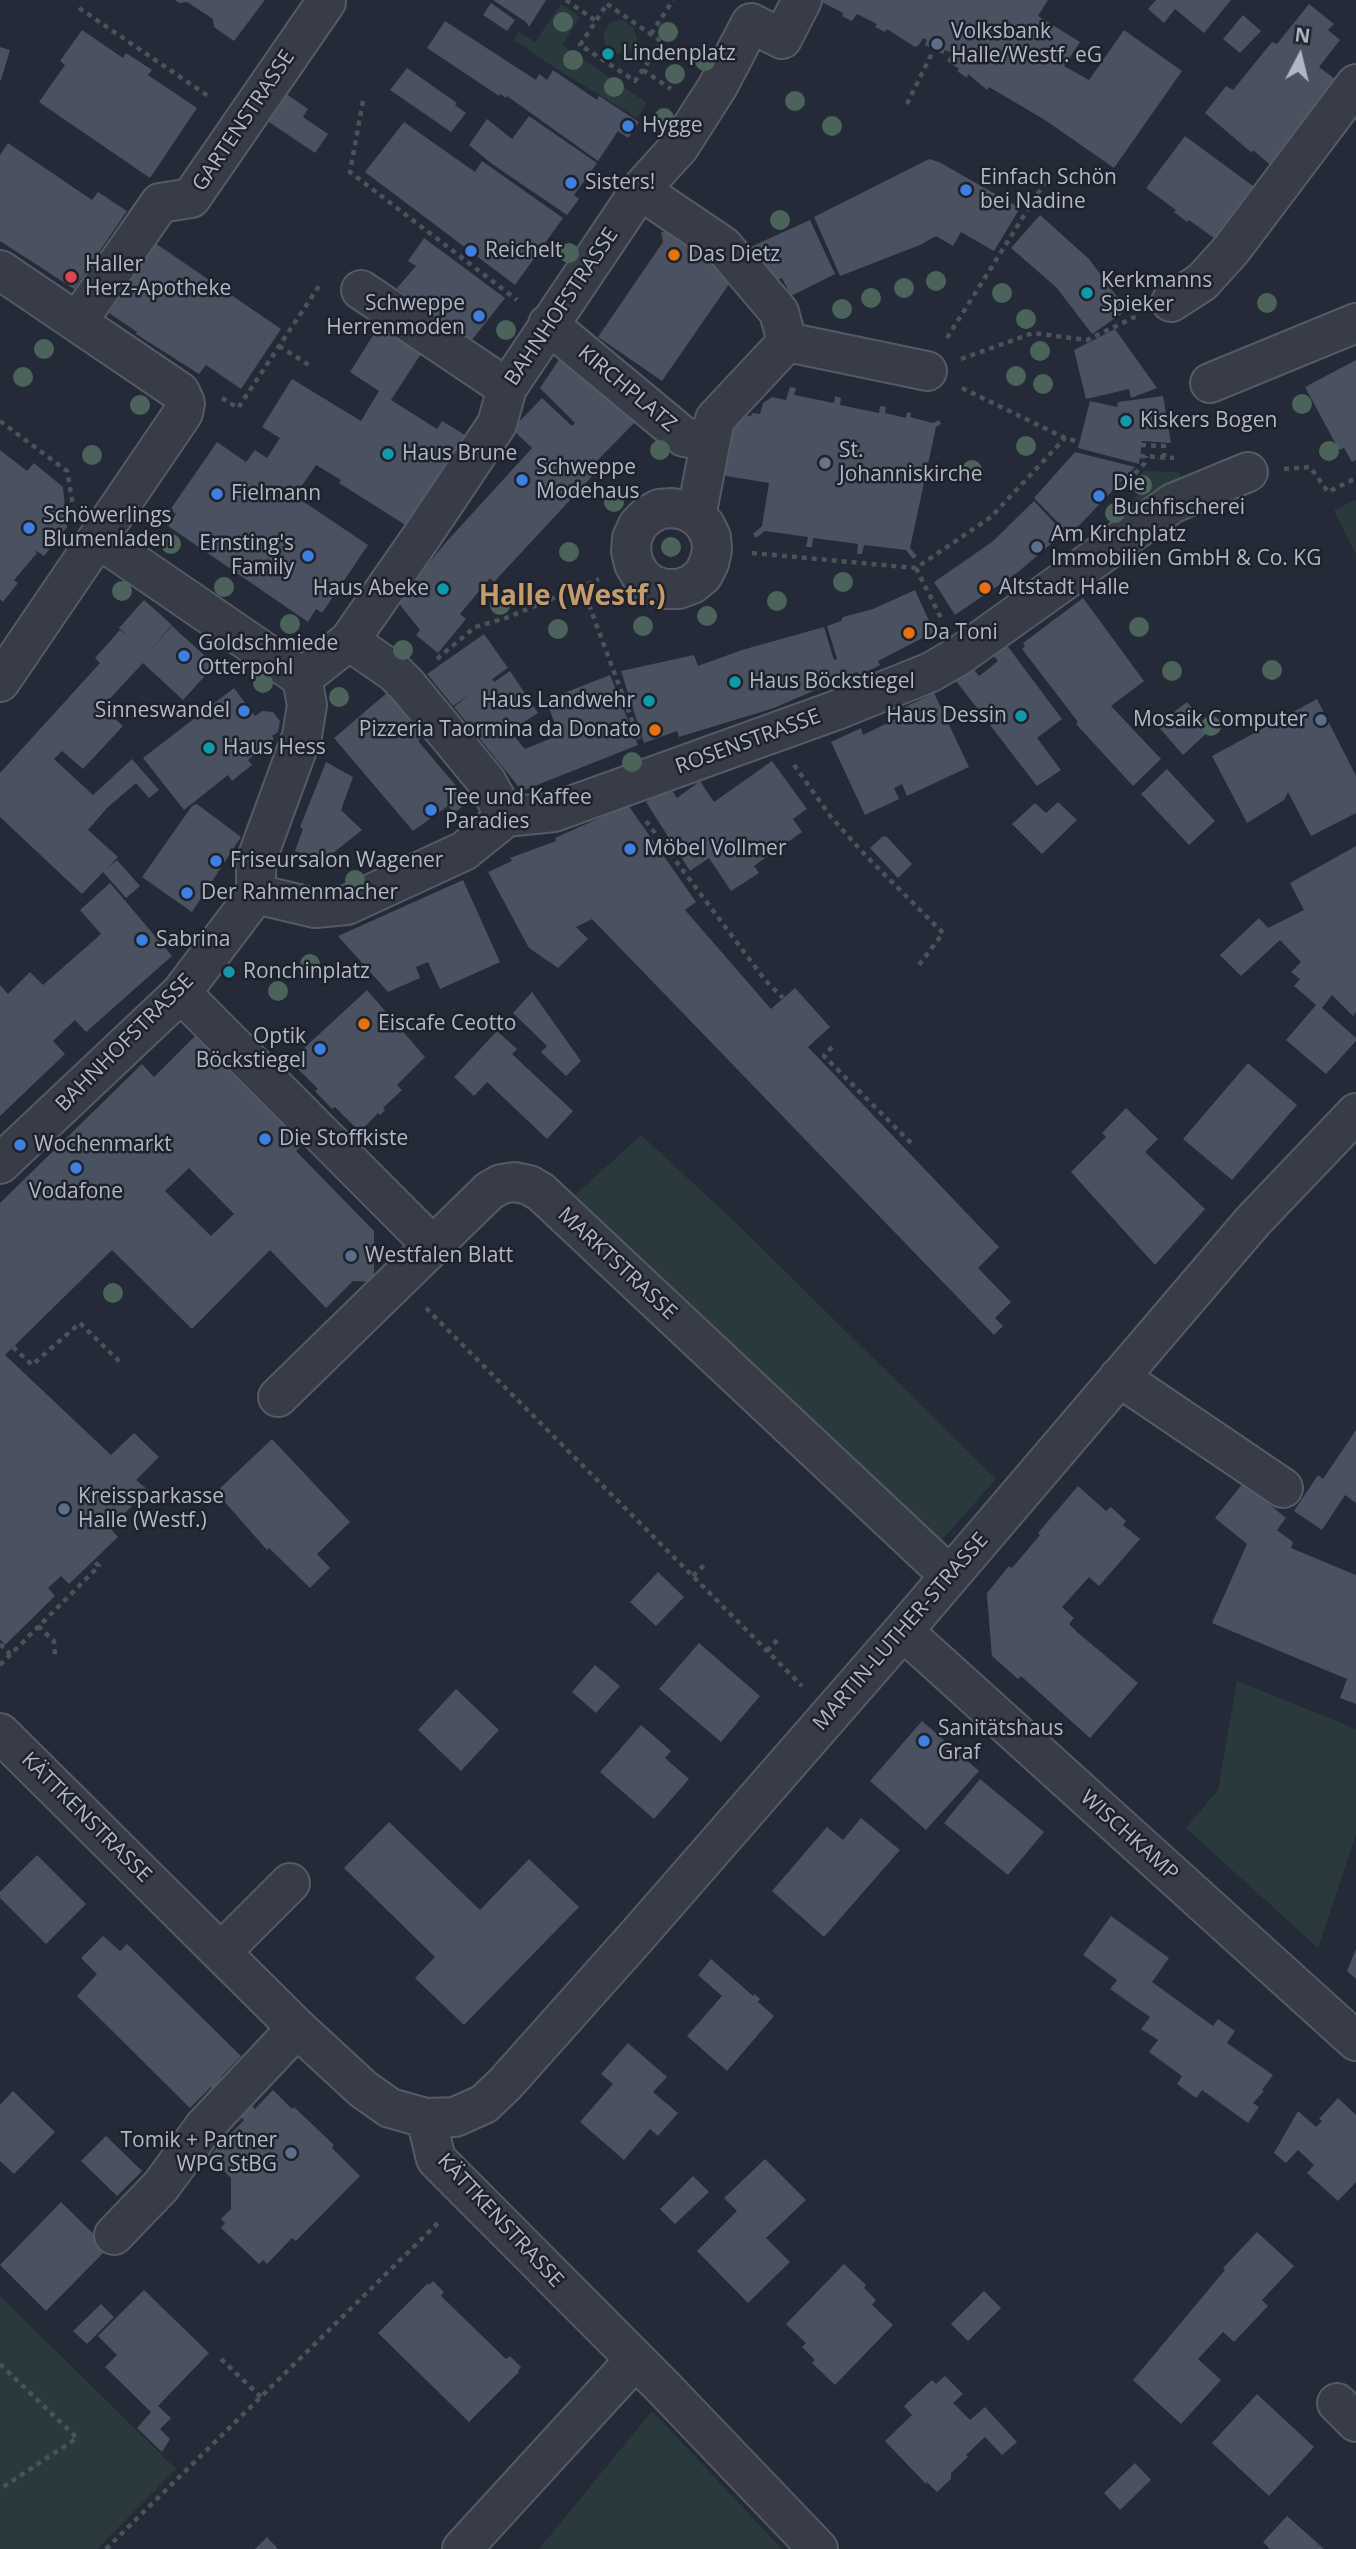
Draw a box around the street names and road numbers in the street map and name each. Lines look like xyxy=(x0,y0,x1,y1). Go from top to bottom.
street label: GARTENSTRASSE xyxy=(188,46,300,196)
street label: BAHNHOFSTRASSE xyxy=(500,223,624,391)
street label: KIRCHPLATZ xyxy=(573,341,681,437)
street label: ROSENSTRASSE xyxy=(672,704,824,780)
street label: BAHNHOFSTRASSE xyxy=(51,969,199,1117)
street label: MARKTSTRASSE xyxy=(552,1202,682,1326)
street label: MARTIN-LUTHER-STRASSE xyxy=(808,1528,994,1736)
street label: KÄTTKENSTRASSE xyxy=(16,1748,156,1888)
street label: WISCHKAMP xyxy=(1075,1785,1183,1887)
street label: KÄTTKENSTRASSE xyxy=(432,2149,568,2293)

